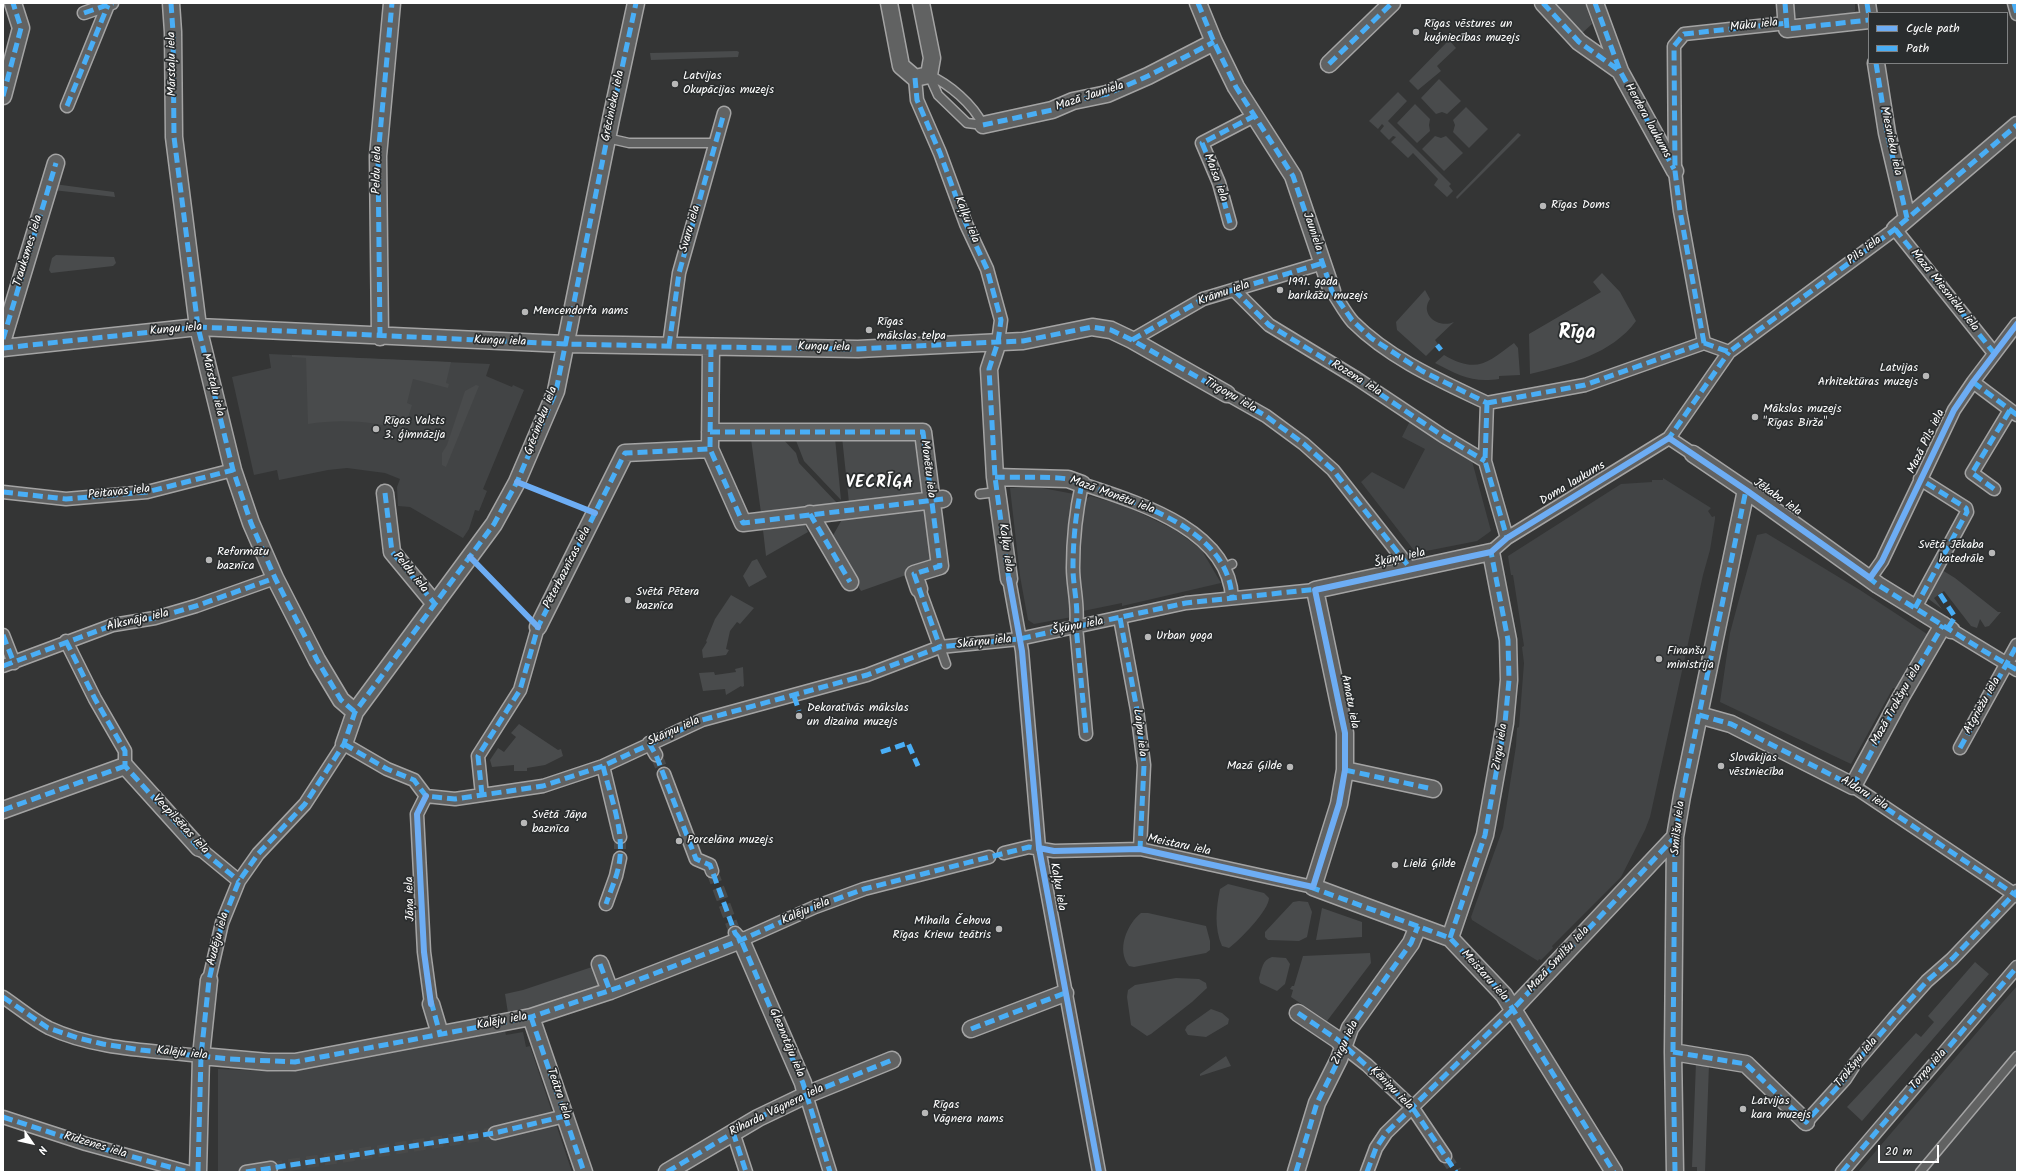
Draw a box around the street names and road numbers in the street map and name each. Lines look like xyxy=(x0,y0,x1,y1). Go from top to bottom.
street label: Mūku iela xyxy=(1729,16,1779,36)
street label: Mārstaļu iela xyxy=(165,32,181,96)
street label: Grēcinieku iela xyxy=(599,69,629,143)
street label: Mazā Jauniela xyxy=(1054,79,1126,115)
street label: Herdera laukums xyxy=(1620,81,1674,161)
street label: Miesnieku iela xyxy=(1876,105,1904,177)
street label: Peldu iela xyxy=(370,146,386,194)
street label: Maisa iela xyxy=(1200,152,1230,204)
street label: Kaļķu iela xyxy=(950,195,982,245)
street label: Svaru iela xyxy=(677,204,705,254)
street label: Jauniela xyxy=(1299,211,1325,253)
street label: Trauksmes iela xyxy=(11,213,47,289)
street label: Pils iela xyxy=(1845,233,1885,269)
street label: Mazā Miesnieku iela xyxy=(1907,247,1981,335)
street label: Krāmu iela xyxy=(1196,278,1252,310)
street label: Kungu iela xyxy=(149,321,203,339)
street label: Kungu iela xyxy=(474,334,526,350)
street label: Kungu iela xyxy=(798,340,850,356)
street label: Mārstaļu iela xyxy=(197,352,227,418)
street label: Rozena iela xyxy=(1328,358,1384,400)
street label: Tirgoņu iela xyxy=(1201,375,1259,417)
street label: Grēcinieku iela xyxy=(522,385,562,457)
street label: Mazā Pils iela xyxy=(1905,407,1949,477)
street label: Monētu iela xyxy=(916,439,938,499)
street label: Doma laukums xyxy=(1538,459,1608,509)
street label: Mazā Monētu iela xyxy=(1068,474,1156,518)
street label: Jēkaba iela xyxy=(1750,476,1804,520)
street label: Peitavas iela xyxy=(87,483,151,503)
street label: Kaļķu iela xyxy=(994,523,1016,573)
street label: Pēterbaznīcas iela xyxy=(541,525,595,611)
street label: Šķūņu iela xyxy=(1373,546,1427,572)
street label: Peldu iela xyxy=(389,550,431,596)
street label: Alksnāja iela xyxy=(106,607,170,635)
street label: Šķūņu iela xyxy=(1051,615,1105,639)
street label: Skārņu iela xyxy=(956,633,1012,653)
street label: Mazā Trokšņu iela xyxy=(1869,662,1925,748)
street label: Amatu iela xyxy=(1337,674,1361,730)
street label: Atgriežu iela xyxy=(1962,675,2004,737)
street label: Laipu iela xyxy=(1129,708,1149,758)
street label: Skārņu iela xyxy=(646,714,702,750)
street label: Zirgu iela xyxy=(1490,722,1512,772)
street label: Aldaru iela xyxy=(1838,774,1890,814)
street label: Vecpilsētas iela xyxy=(149,792,211,858)
street label: Smilšu iela xyxy=(1669,800,1689,856)
street label: Meistaru iela xyxy=(1146,832,1212,860)
street label: Kaļķu iela xyxy=(1046,862,1068,912)
street label: Jāņa iela xyxy=(403,876,419,922)
street label: Kalēju iela xyxy=(780,895,832,929)
street label: Audēju iela xyxy=(205,911,233,967)
street label: Mazā Smilšu iela xyxy=(1525,924,1593,996)
street label: Meistaru iela xyxy=(1457,947,1511,1005)
street label: Gleznotāju iela xyxy=(765,1006,807,1080)
street label: Kalēju iela xyxy=(475,1010,529,1034)
street label: Zirgu iela xyxy=(1329,1018,1363,1068)
street label: Trokšņu iela xyxy=(1832,1035,1882,1091)
street label: Kalēju iela xyxy=(156,1044,208,1064)
street label: Torņa iela xyxy=(1907,1047,1951,1093)
street label: Ķēniņu iela xyxy=(1366,1064,1416,1114)
street label: Teātra iela xyxy=(543,1066,573,1122)
street label: Riharda Vāgnera iela xyxy=(728,1082,826,1140)
street label: Rīdzenes iela xyxy=(62,1130,128,1162)

